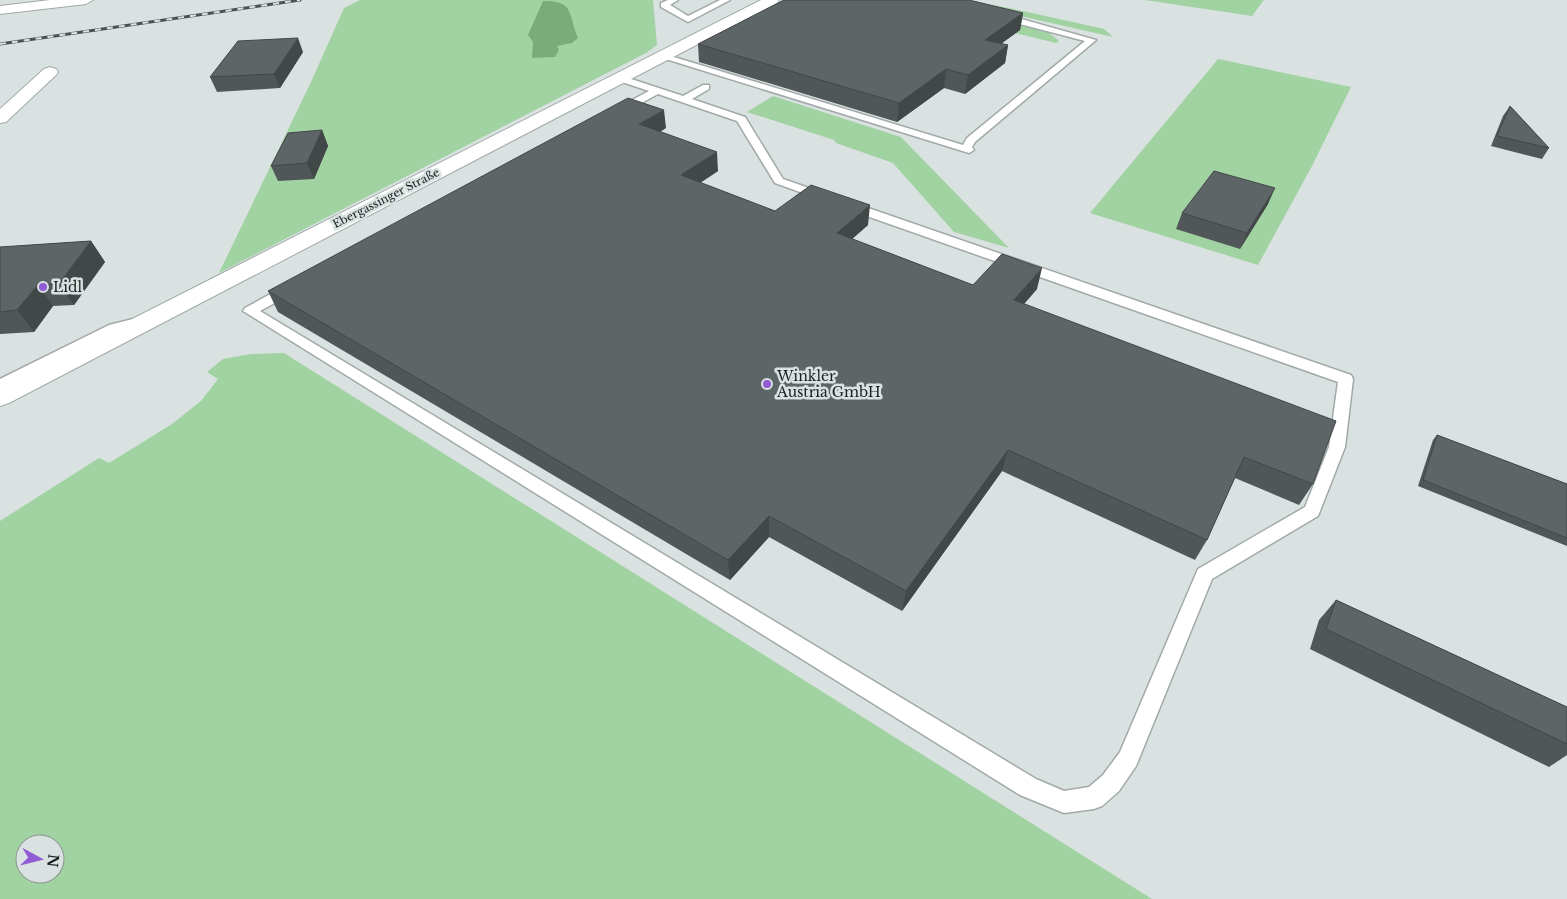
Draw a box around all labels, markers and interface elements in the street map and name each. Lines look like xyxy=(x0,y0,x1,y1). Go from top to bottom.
street label: Ebergassinger Straße xyxy=(330,165,442,231)
place label: Lidl xyxy=(53,278,82,296)
marker: Lidl xyxy=(37,281,49,293)
place label: Winkler Austria GmbH xyxy=(776,367,881,401)
marker: Winkler Austria GmbH xyxy=(761,378,773,390)
north arrow xyxy=(15,834,65,884)
text: N xyxy=(43,853,63,868)

